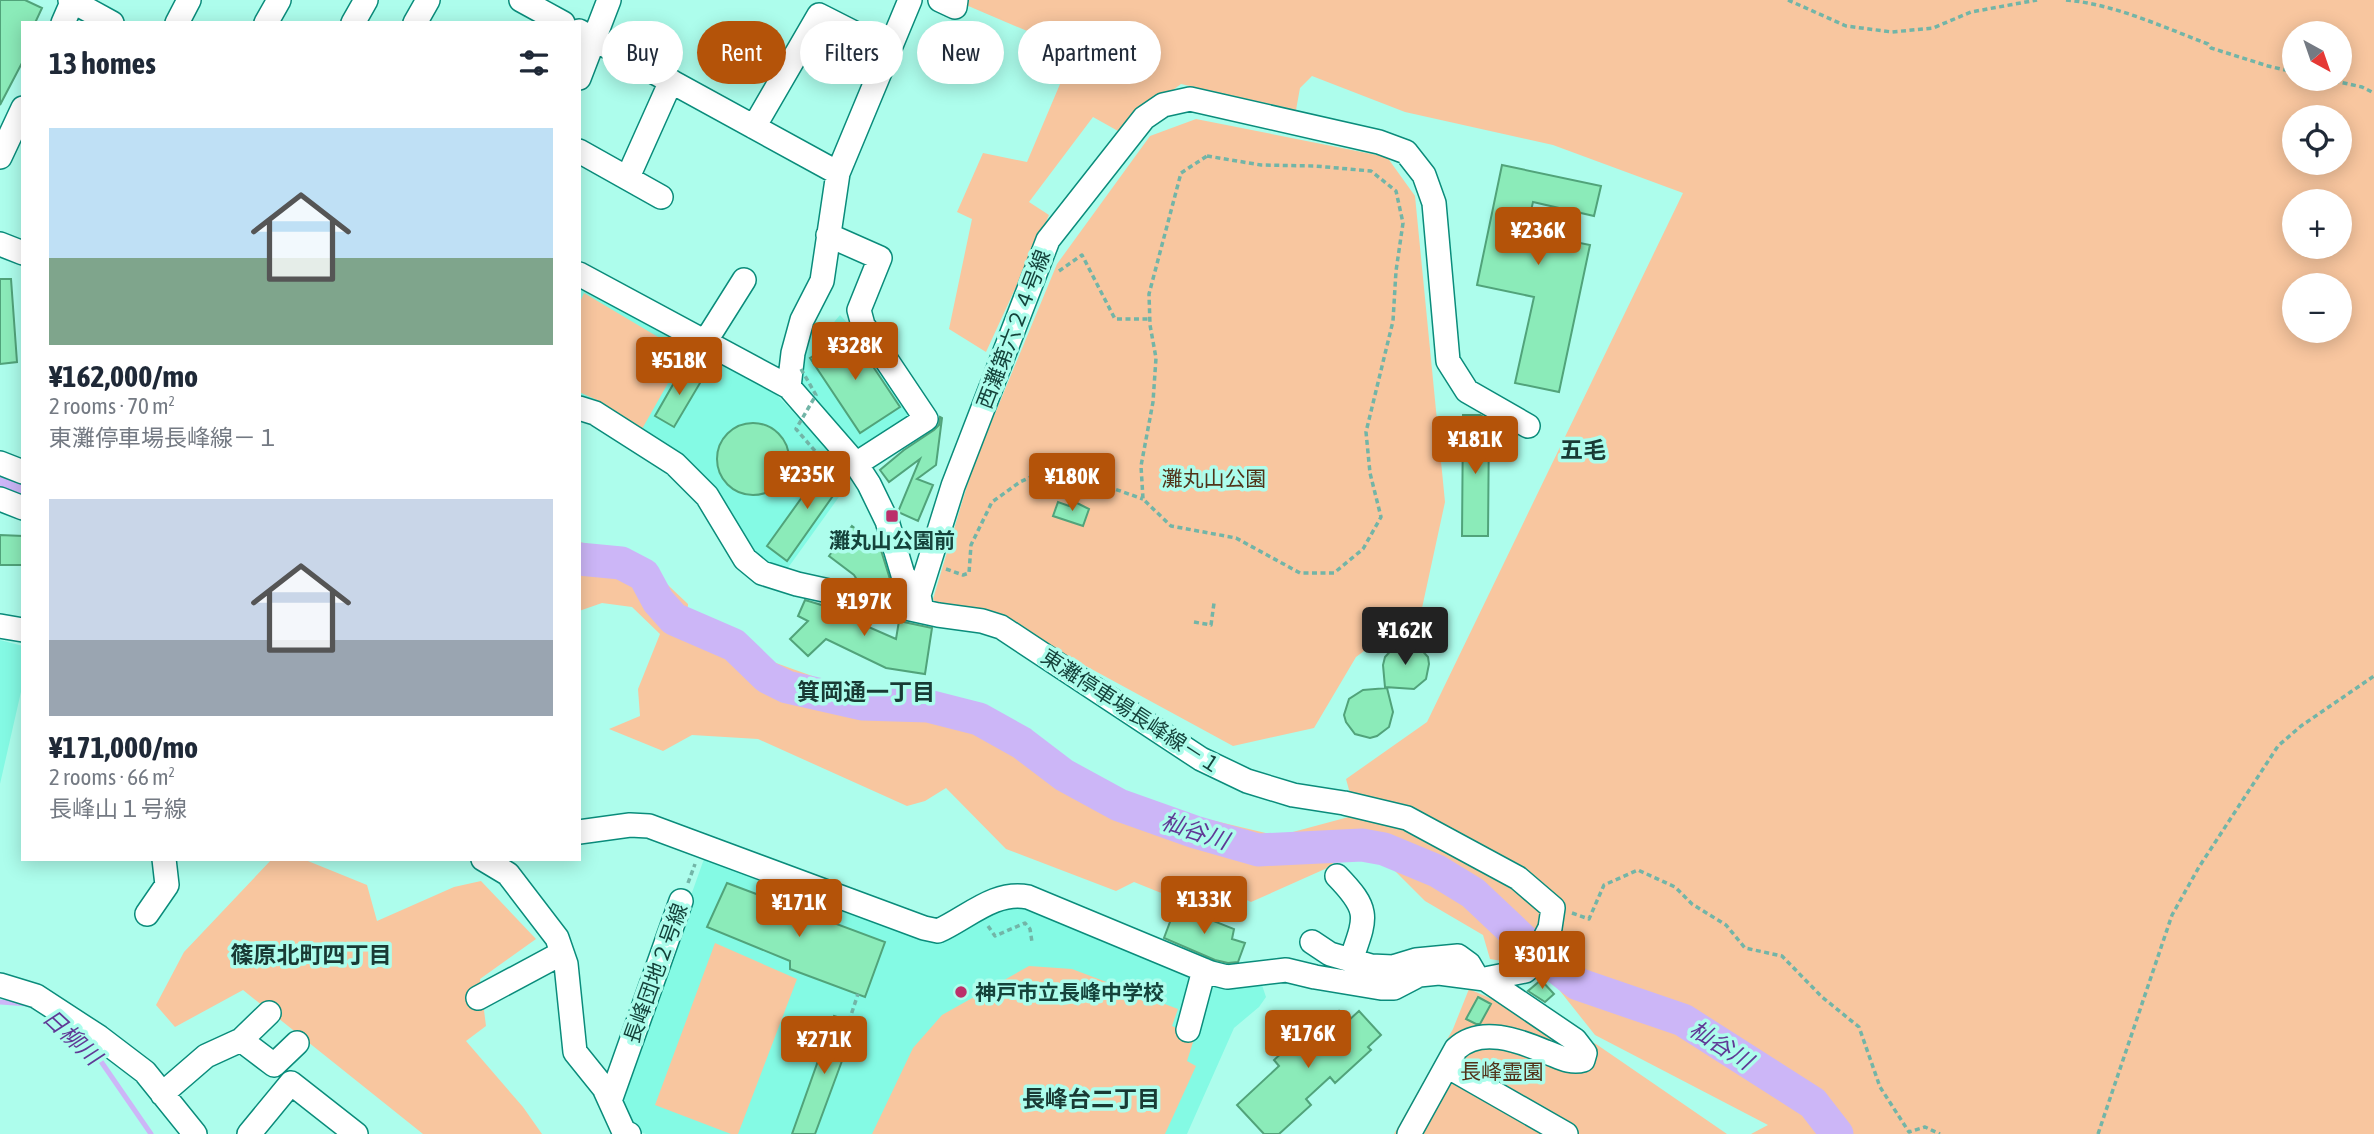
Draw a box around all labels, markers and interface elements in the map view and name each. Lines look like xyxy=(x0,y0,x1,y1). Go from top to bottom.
chip: Buy xyxy=(602,21,683,84)
chip: Rent xyxy=(697,21,786,84)
chip: Filters xyxy=(800,21,903,84)
chip: New xyxy=(917,21,1004,84)
chip: Apartment xyxy=(1018,21,1161,84)
north arrow xyxy=(2282,21,2352,91)
map controls xyxy=(2282,21,2352,343)
icon: filters xyxy=(515,44,553,82)
text: 13 homes xyxy=(49,46,156,80)
button: locate xyxy=(2282,105,2352,175)
icon: home xyxy=(238,174,364,300)
button: + xyxy=(2282,189,2352,259)
pin: ¥236K xyxy=(1489,208,1587,267)
text: ¥236K xyxy=(1511,217,1565,243)
street label: 西灘第六２４号線 xyxy=(972,246,1054,412)
button: − xyxy=(2282,273,2352,343)
pin: ¥328K xyxy=(806,322,904,382)
text: ¥328K xyxy=(828,332,882,358)
pin: ¥518K xyxy=(630,338,728,397)
text: ¥518K xyxy=(652,347,706,373)
text: ¥162,000/mo xyxy=(49,359,198,393)
text: 2 rooms · 70 m² xyxy=(49,393,175,419)
pin: ¥181K xyxy=(1426,416,1524,476)
text: 東灘停車場長峰線－１ xyxy=(49,425,279,451)
text: ¥181K xyxy=(1448,426,1502,452)
district label: 五毛 xyxy=(1560,437,1606,463)
pin: ¥235K xyxy=(758,452,856,511)
pin: ¥180K xyxy=(1023,454,1121,513)
text: ¥235K xyxy=(780,461,834,487)
text: ¥180K xyxy=(1045,463,1099,489)
park label: 灘丸山公園 xyxy=(1162,466,1267,490)
marker: 灘丸山公園前 xyxy=(884,508,900,524)
place label: 灘丸山公園前 xyxy=(829,528,955,552)
icon: home xyxy=(238,545,364,671)
pin: ¥197K xyxy=(815,578,913,638)
text: ¥197K xyxy=(837,588,891,614)
pin: ¥162K xyxy=(1356,608,1454,667)
text: ¥162K xyxy=(1378,617,1432,643)
street label: 東灘停車場長峰線－１ xyxy=(1037,644,1227,778)
district label: 箕岡通一丁目 xyxy=(797,679,935,705)
text: ¥171,000/mo xyxy=(49,730,198,764)
text: 2 rooms · 66 m² xyxy=(49,764,175,790)
text: 長峰山１号線 xyxy=(49,796,187,822)
water label: 杣谷川 xyxy=(1158,808,1235,855)
pin: ¥133K xyxy=(1155,876,1253,936)
pin: ¥171K xyxy=(750,880,848,939)
text: ¥133K xyxy=(1177,886,1231,912)
text: ¥171K xyxy=(772,889,826,915)
street label: 長峰団地２号線 xyxy=(619,900,691,1046)
pin: ¥301K xyxy=(1493,932,1591,991)
text: ¥301K xyxy=(1515,941,1569,967)
district label: 篠原北町四丁目 xyxy=(231,942,392,968)
place label: 神戸市立長峰中学校 xyxy=(975,980,1164,1004)
marker: 神戸市立長峰中学校 xyxy=(953,984,969,1000)
water label: 日柳川 xyxy=(38,1004,108,1072)
pin: ¥176K xyxy=(1259,1010,1357,1070)
pin: ¥271K xyxy=(775,1016,873,1076)
water label: 杣谷川 xyxy=(1685,1016,1760,1076)
text: ¥176K xyxy=(1281,1020,1335,1046)
text: ¥271K xyxy=(797,1026,851,1052)
park label: 長峰霊園 xyxy=(1460,1059,1544,1083)
district label: 長峰台二丁目 xyxy=(1022,1086,1160,1112)

